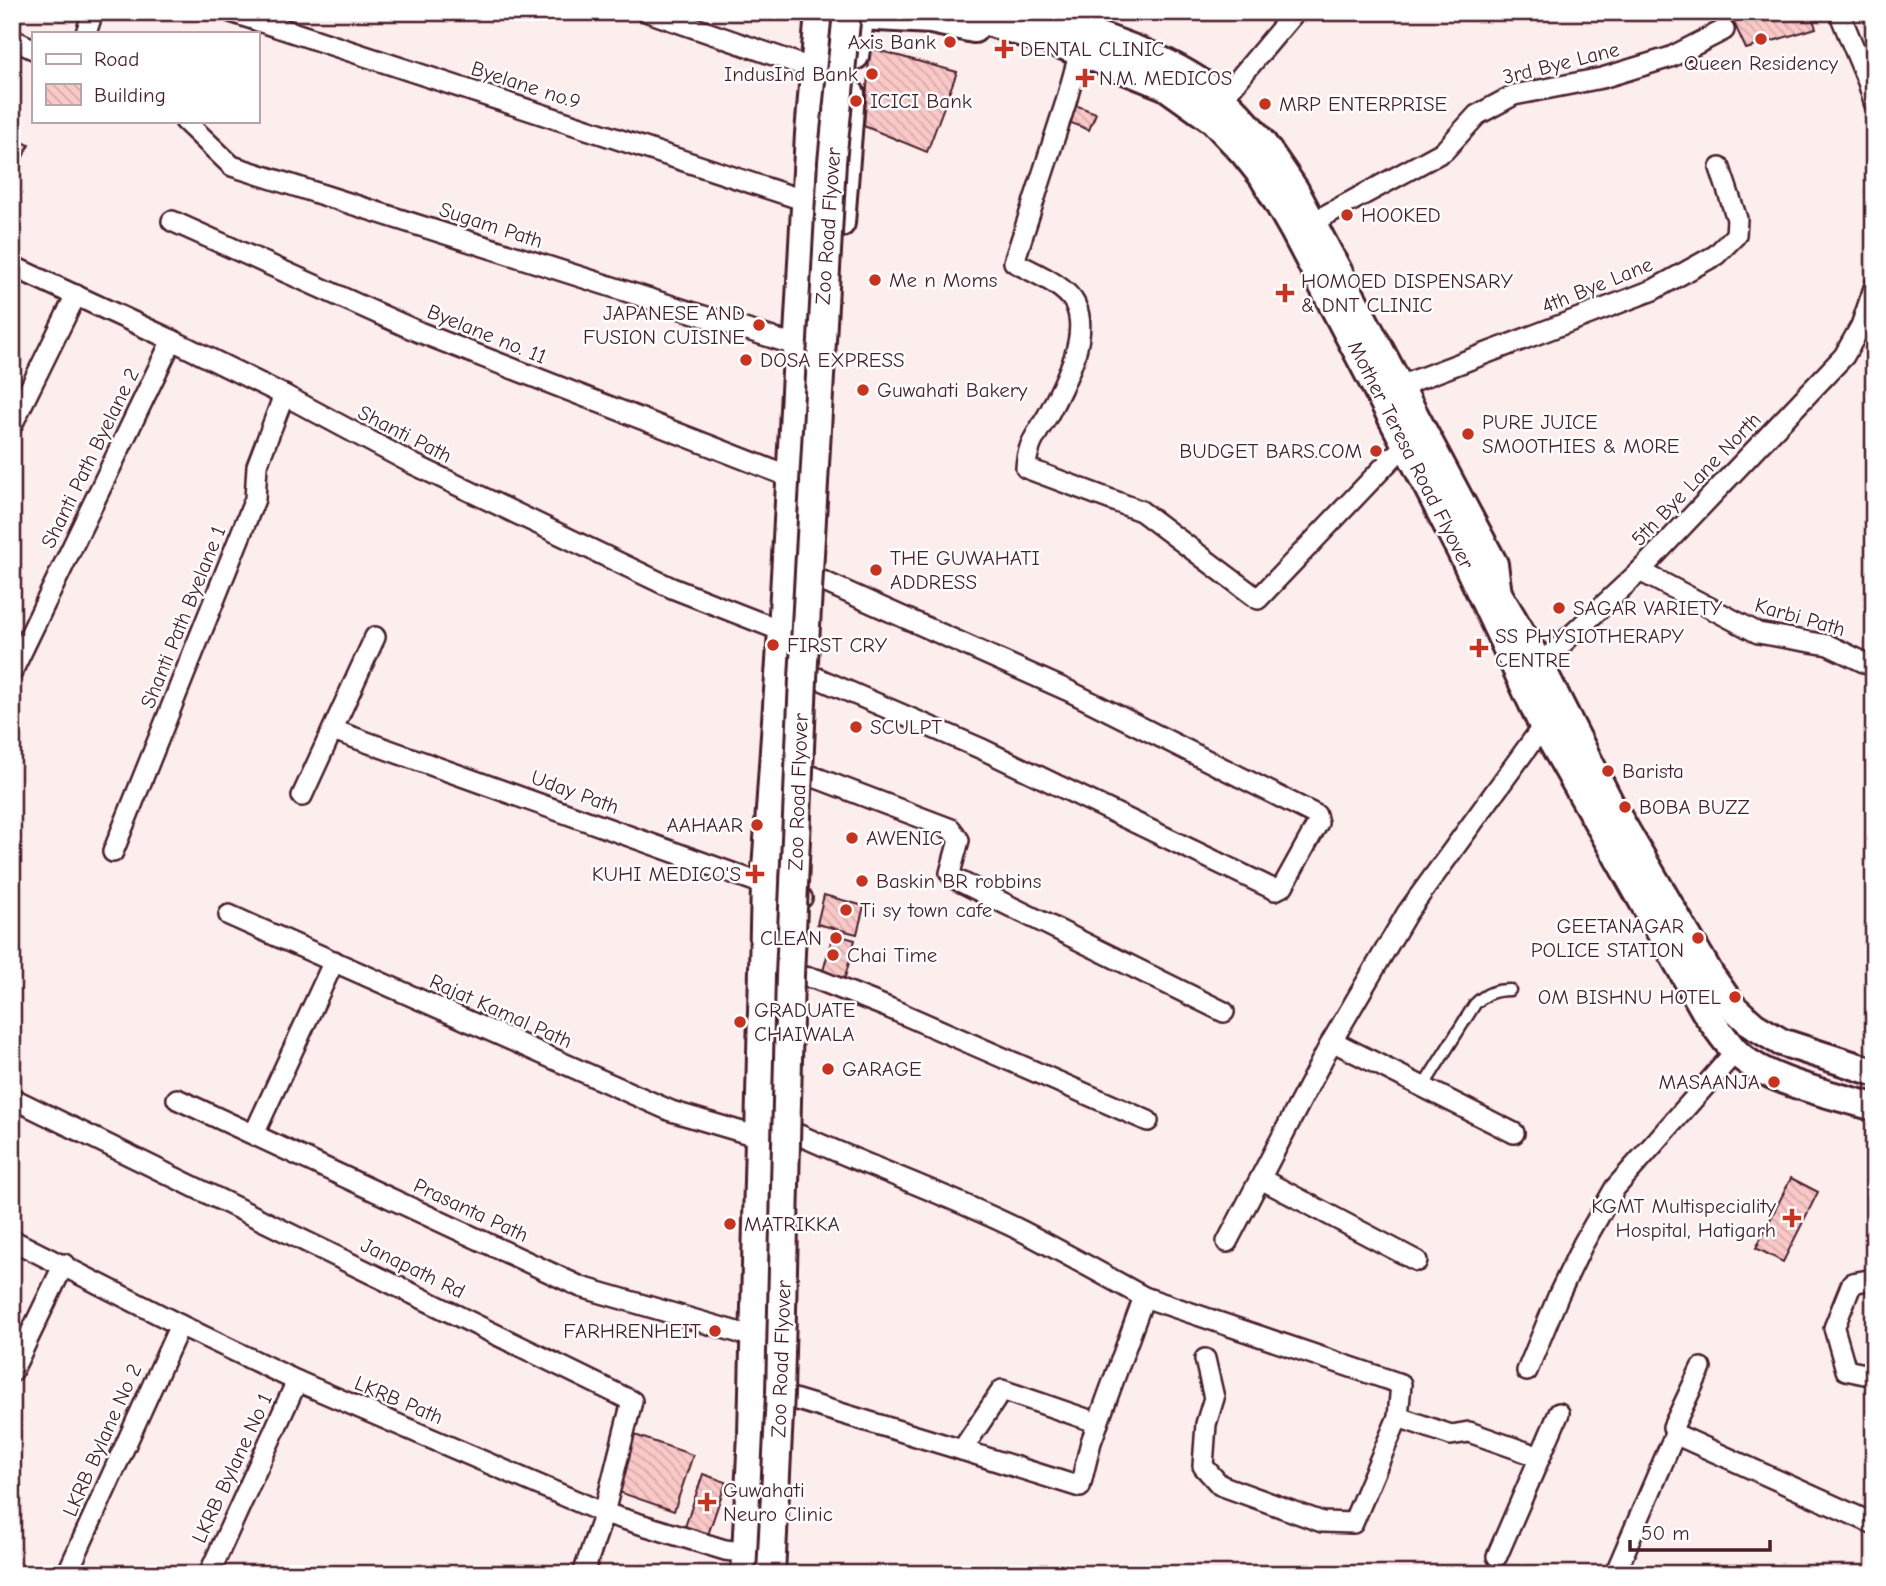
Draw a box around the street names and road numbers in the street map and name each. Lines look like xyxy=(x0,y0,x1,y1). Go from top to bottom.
street label: 3rd Bye Lane xyxy=(1500,37,1622,89)
street label: Byelane no.9 xyxy=(468,56,584,114)
street label: Zoo Road Flyover xyxy=(811,146,846,305)
street label: Sugam Path xyxy=(436,197,546,253)
street label: 4th Bye Lane xyxy=(1538,252,1656,318)
street label: Byelane no. 11 xyxy=(424,299,550,369)
street label: Mother Teresa Road Flyover xyxy=(1343,337,1479,574)
street label: Shanti Path Byelane 2 xyxy=(36,364,144,552)
street label: Shanti Path xyxy=(354,400,456,468)
street label: 5th Bye Lane North xyxy=(1626,407,1766,551)
street label: Shanti Path Byelane 1 xyxy=(135,522,231,712)
street label: Karbi Path xyxy=(1752,593,1848,641)
street label: Zoo Road Flyover xyxy=(783,712,813,871)
street label: Uday Path xyxy=(528,765,622,819)
street label: Rajat Kamal Path xyxy=(426,969,576,1053)
street label: Prasanta Path xyxy=(410,1173,532,1247)
street label: Janapath Rd xyxy=(357,1233,469,1303)
street label: Zoo Road Flyover xyxy=(766,1279,796,1438)
street label: LKRB Bylane No 2 xyxy=(58,1360,146,1520)
street label: LKRB Path xyxy=(351,1371,447,1429)
street label: LKRB Bylane No 1 xyxy=(187,1389,277,1547)

